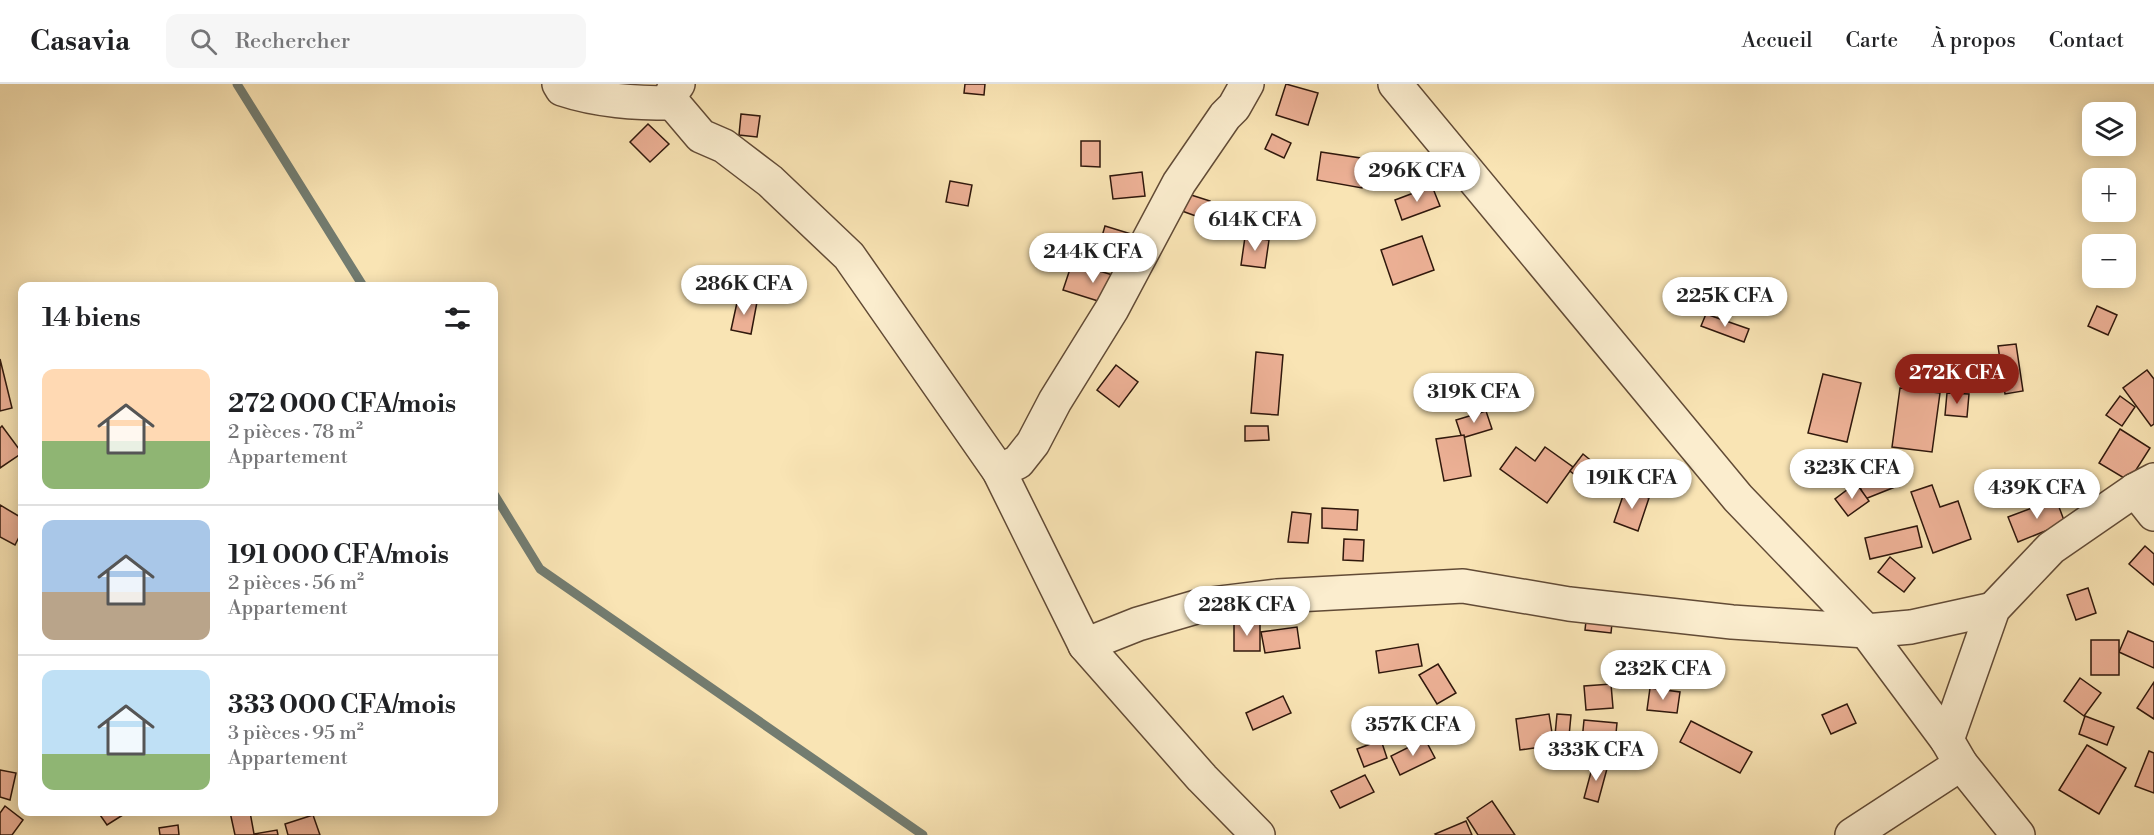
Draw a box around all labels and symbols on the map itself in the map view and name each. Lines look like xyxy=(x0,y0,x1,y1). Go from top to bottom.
pin: 296K CFA xyxy=(1355,152,1479,203)
pin: 614K CFA xyxy=(1193,201,1317,252)
pin: 244K CFA xyxy=(1031,233,1155,284)
pin: 286K CFA xyxy=(682,265,806,316)
pin: 225K CFA xyxy=(1663,277,1787,328)
pin: 272K CFA xyxy=(1895,354,2019,405)
pin: 319K CFA xyxy=(1412,373,1536,424)
pin: 323K CFA xyxy=(1790,449,1914,500)
pin: 191K CFA xyxy=(1570,459,1694,510)
pin: 439K CFA xyxy=(1975,469,2099,520)
pin: 228K CFA xyxy=(1185,586,1309,637)
pin: 232K CFA xyxy=(1601,650,1725,701)
pin: 357K CFA xyxy=(1351,706,1475,757)
pin: 333K CFA xyxy=(1534,731,1658,782)

